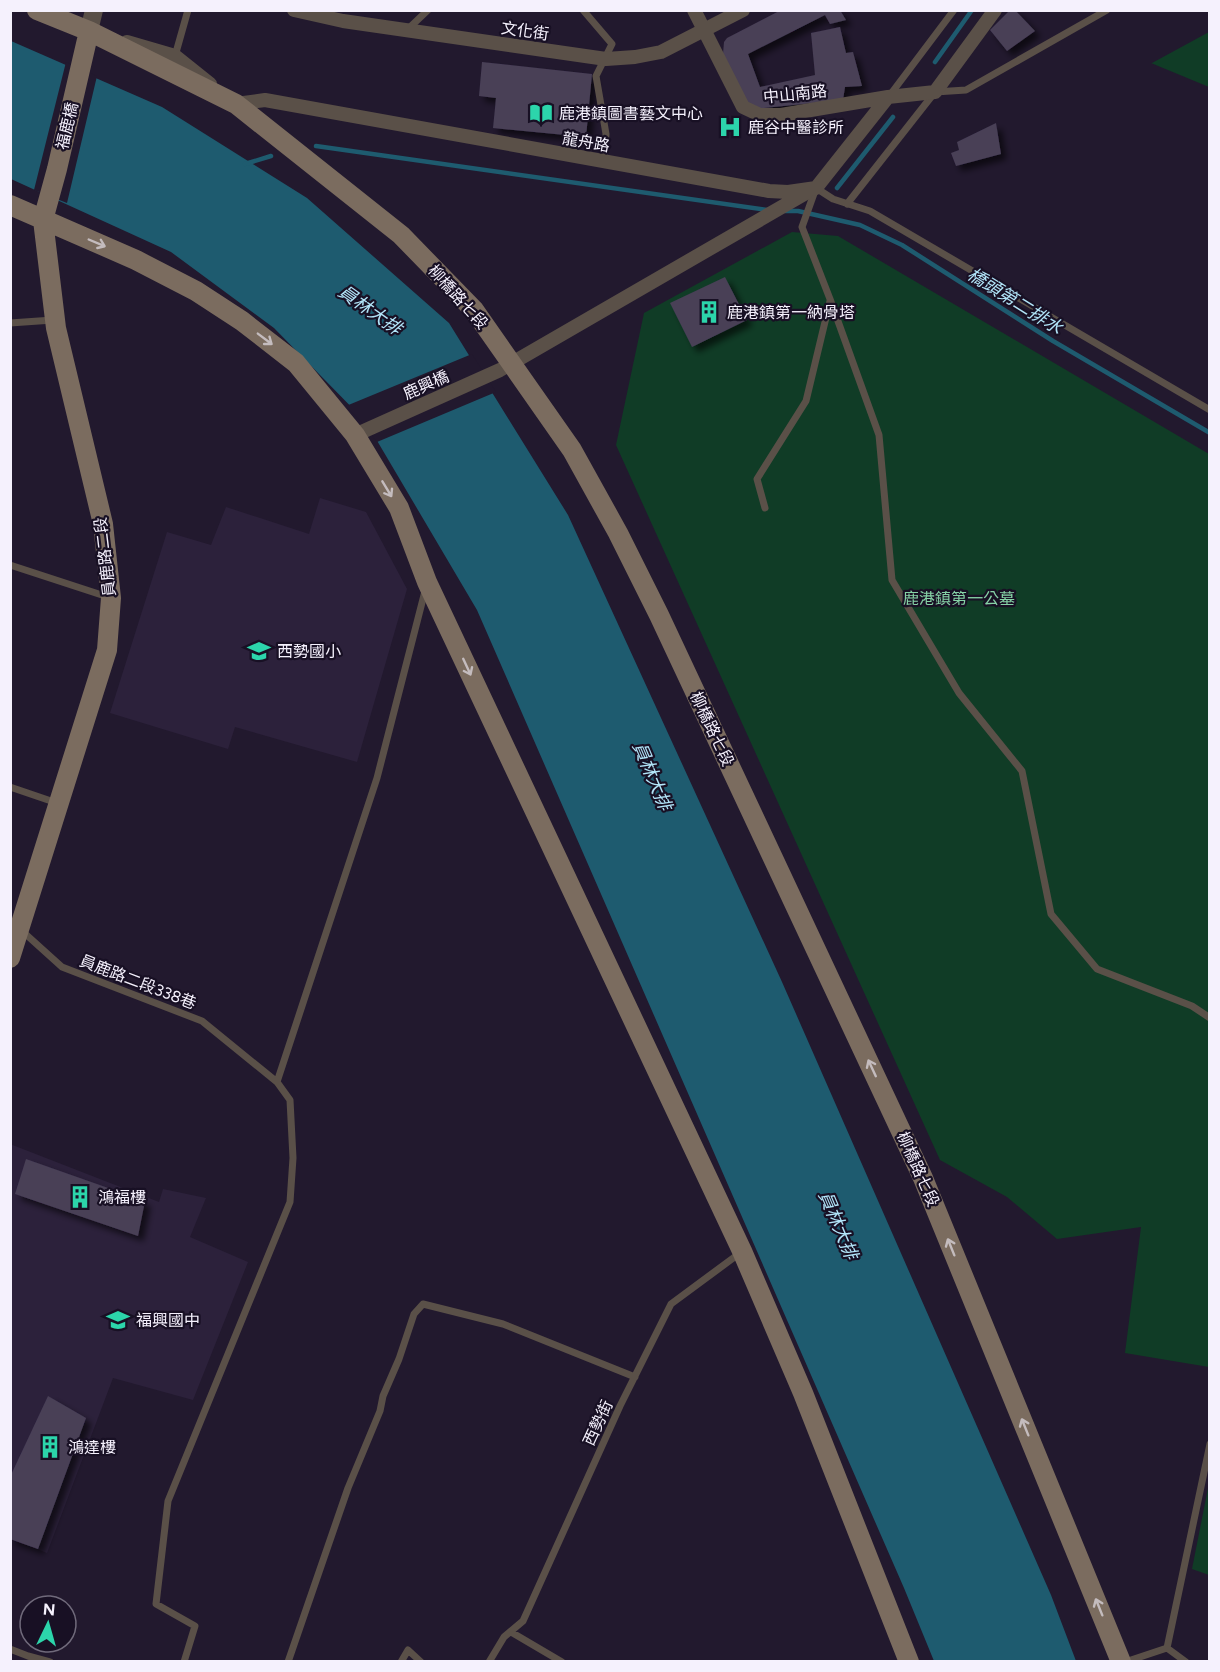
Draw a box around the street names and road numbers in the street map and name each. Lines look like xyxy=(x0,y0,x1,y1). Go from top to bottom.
street label: 文化街 xyxy=(500,18,550,44)
street label: 中山南路 xyxy=(762,81,828,107)
street label: 福鹿橋 xyxy=(52,100,82,152)
street label: 龍舟路 xyxy=(561,128,611,156)
street label: 柳橋路七段 xyxy=(424,261,492,333)
street label: 鹿興橋 xyxy=(400,367,452,403)
street label: 員鹿路二段 xyxy=(91,516,119,598)
street label: 柳橋路七段 xyxy=(686,689,738,769)
street label: 員鹿路二段338巷 xyxy=(77,951,199,1013)
street label: 柳橋路七段 xyxy=(893,1129,943,1209)
street label: 西勢街 xyxy=(579,1397,617,1449)

